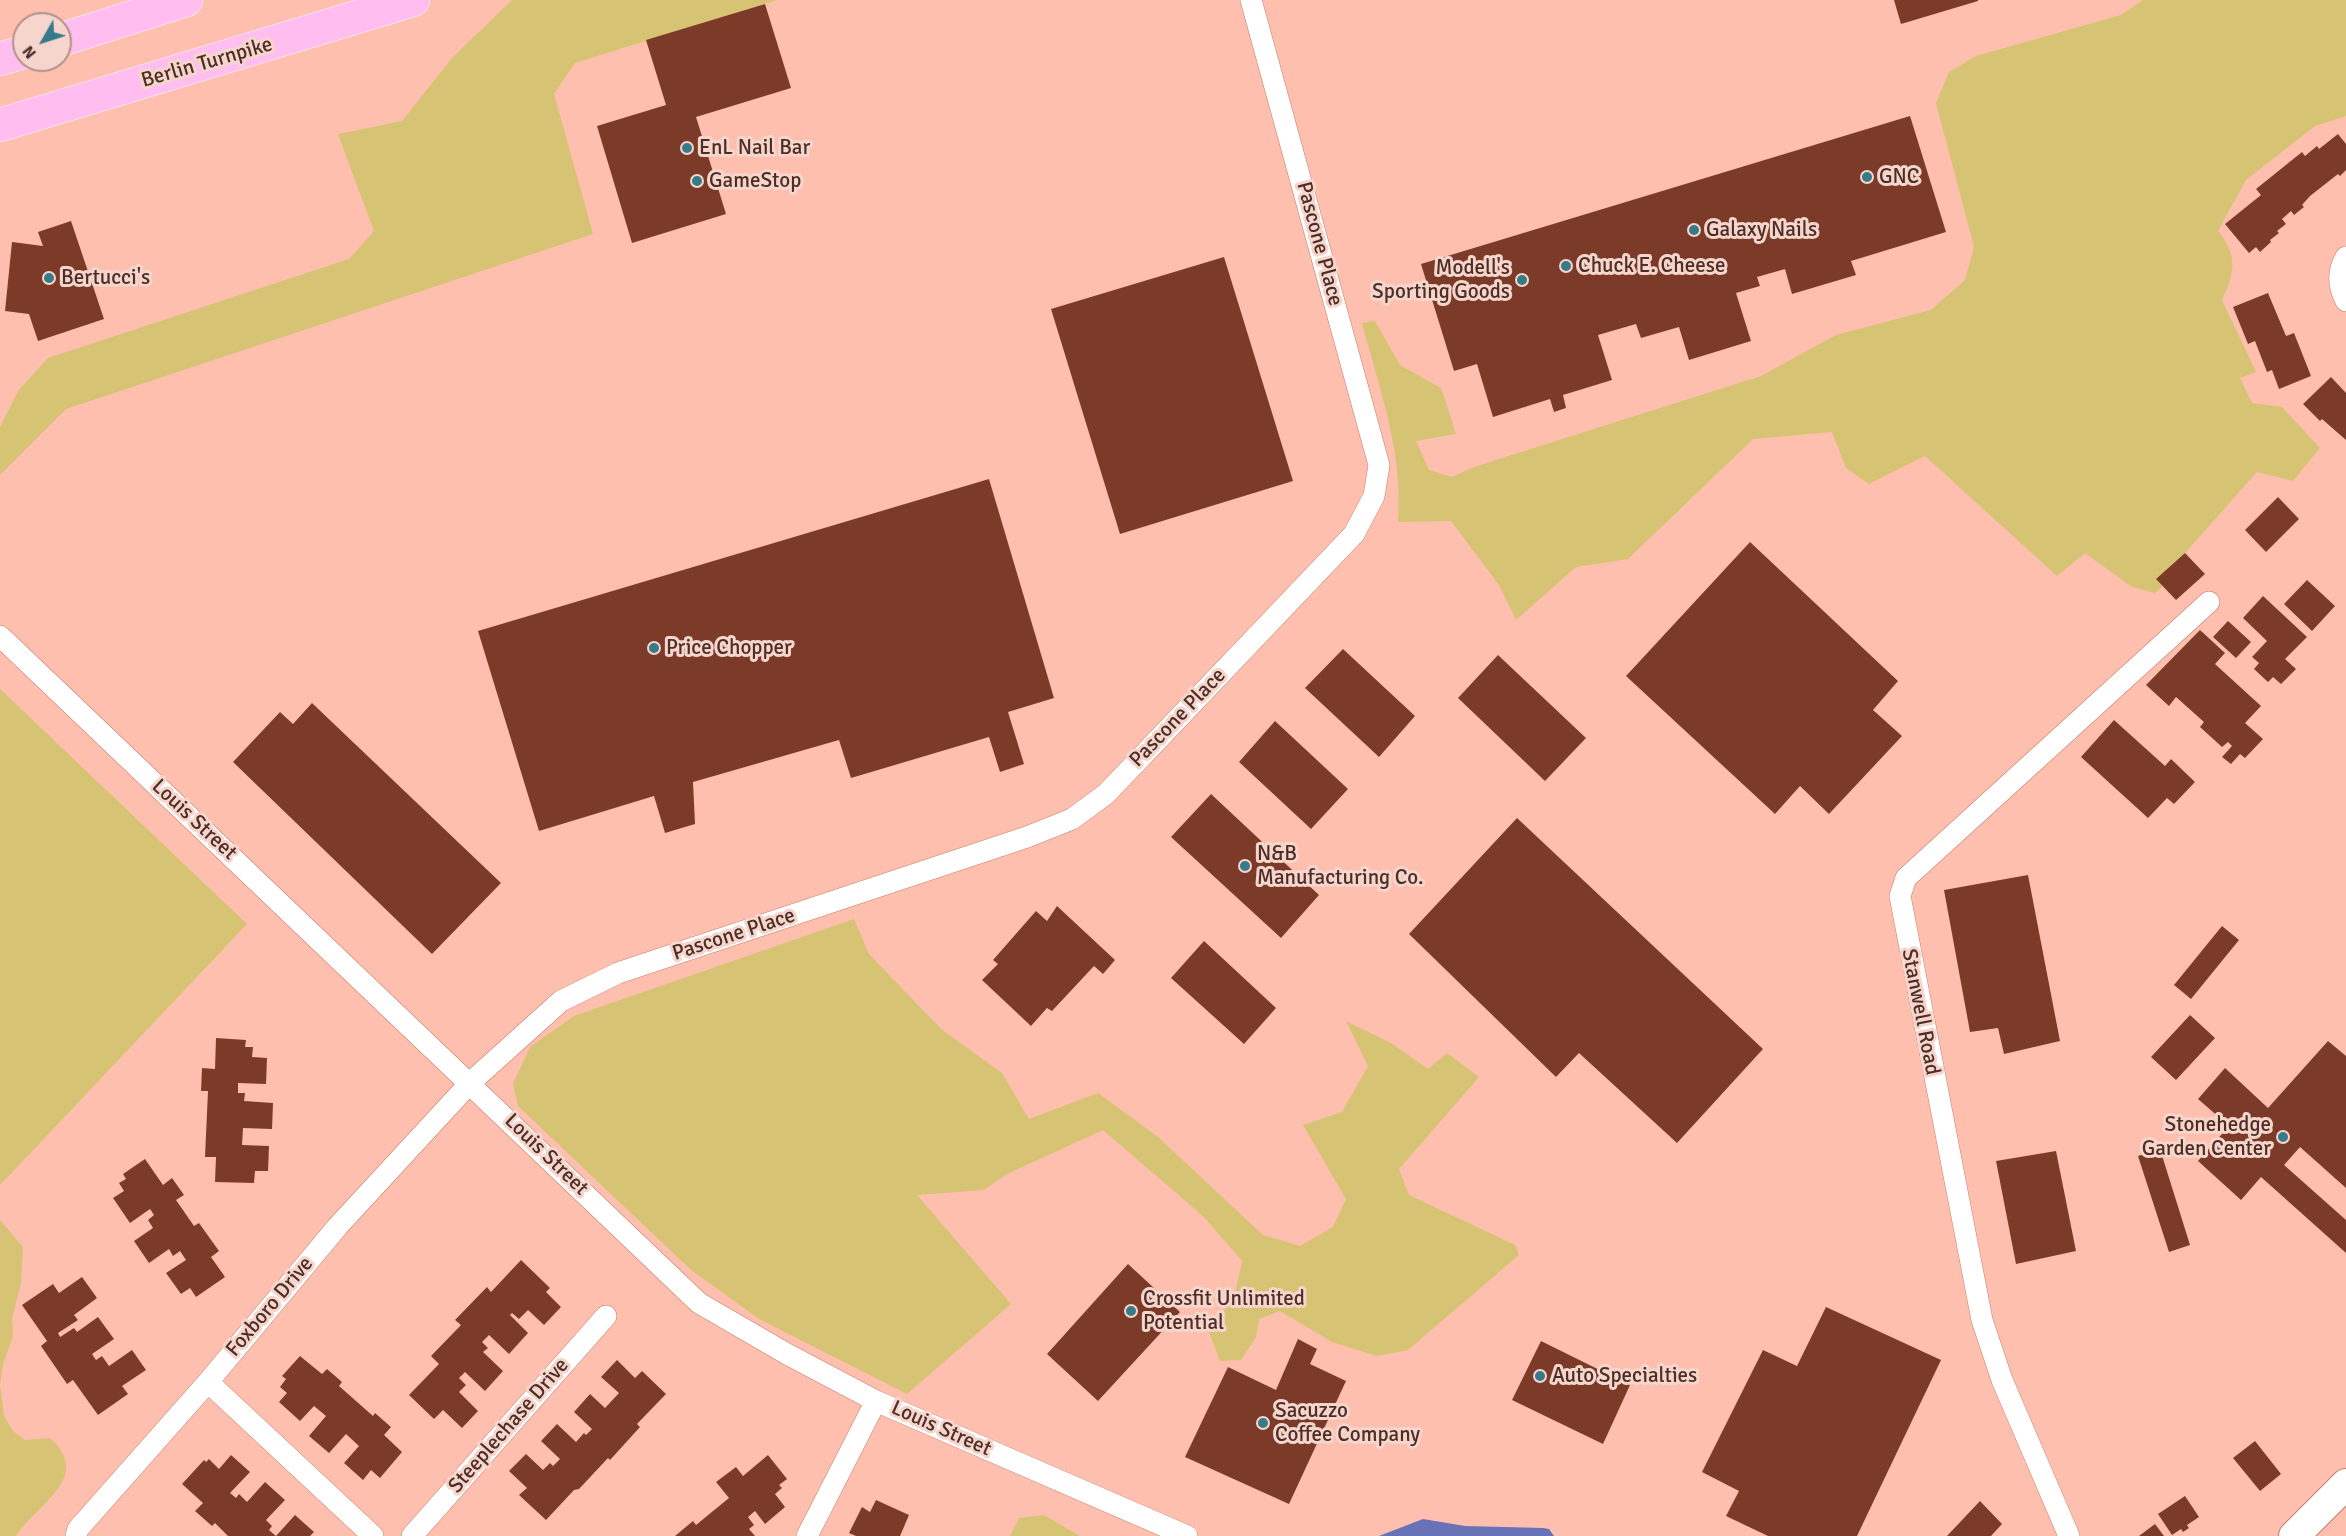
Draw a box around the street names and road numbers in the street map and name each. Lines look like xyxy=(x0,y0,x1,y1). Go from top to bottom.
street label: Berlin Turnpike xyxy=(138,32,276,94)
street label: Pascone Place xyxy=(1290,179,1348,309)
street label: Pascone Place xyxy=(1125,663,1231,773)
street label: Louis Street xyxy=(146,774,242,866)
street label: Pascone Place xyxy=(669,903,799,967)
street label: Stanwell Road xyxy=(1895,947,1945,1077)
street label: Louis Street xyxy=(499,1109,593,1201)
street label: Foxboro Drive xyxy=(221,1252,319,1362)
street label: Steeplechase Drive xyxy=(443,1353,575,1499)
street label: Louis Street xyxy=(887,1396,995,1462)

